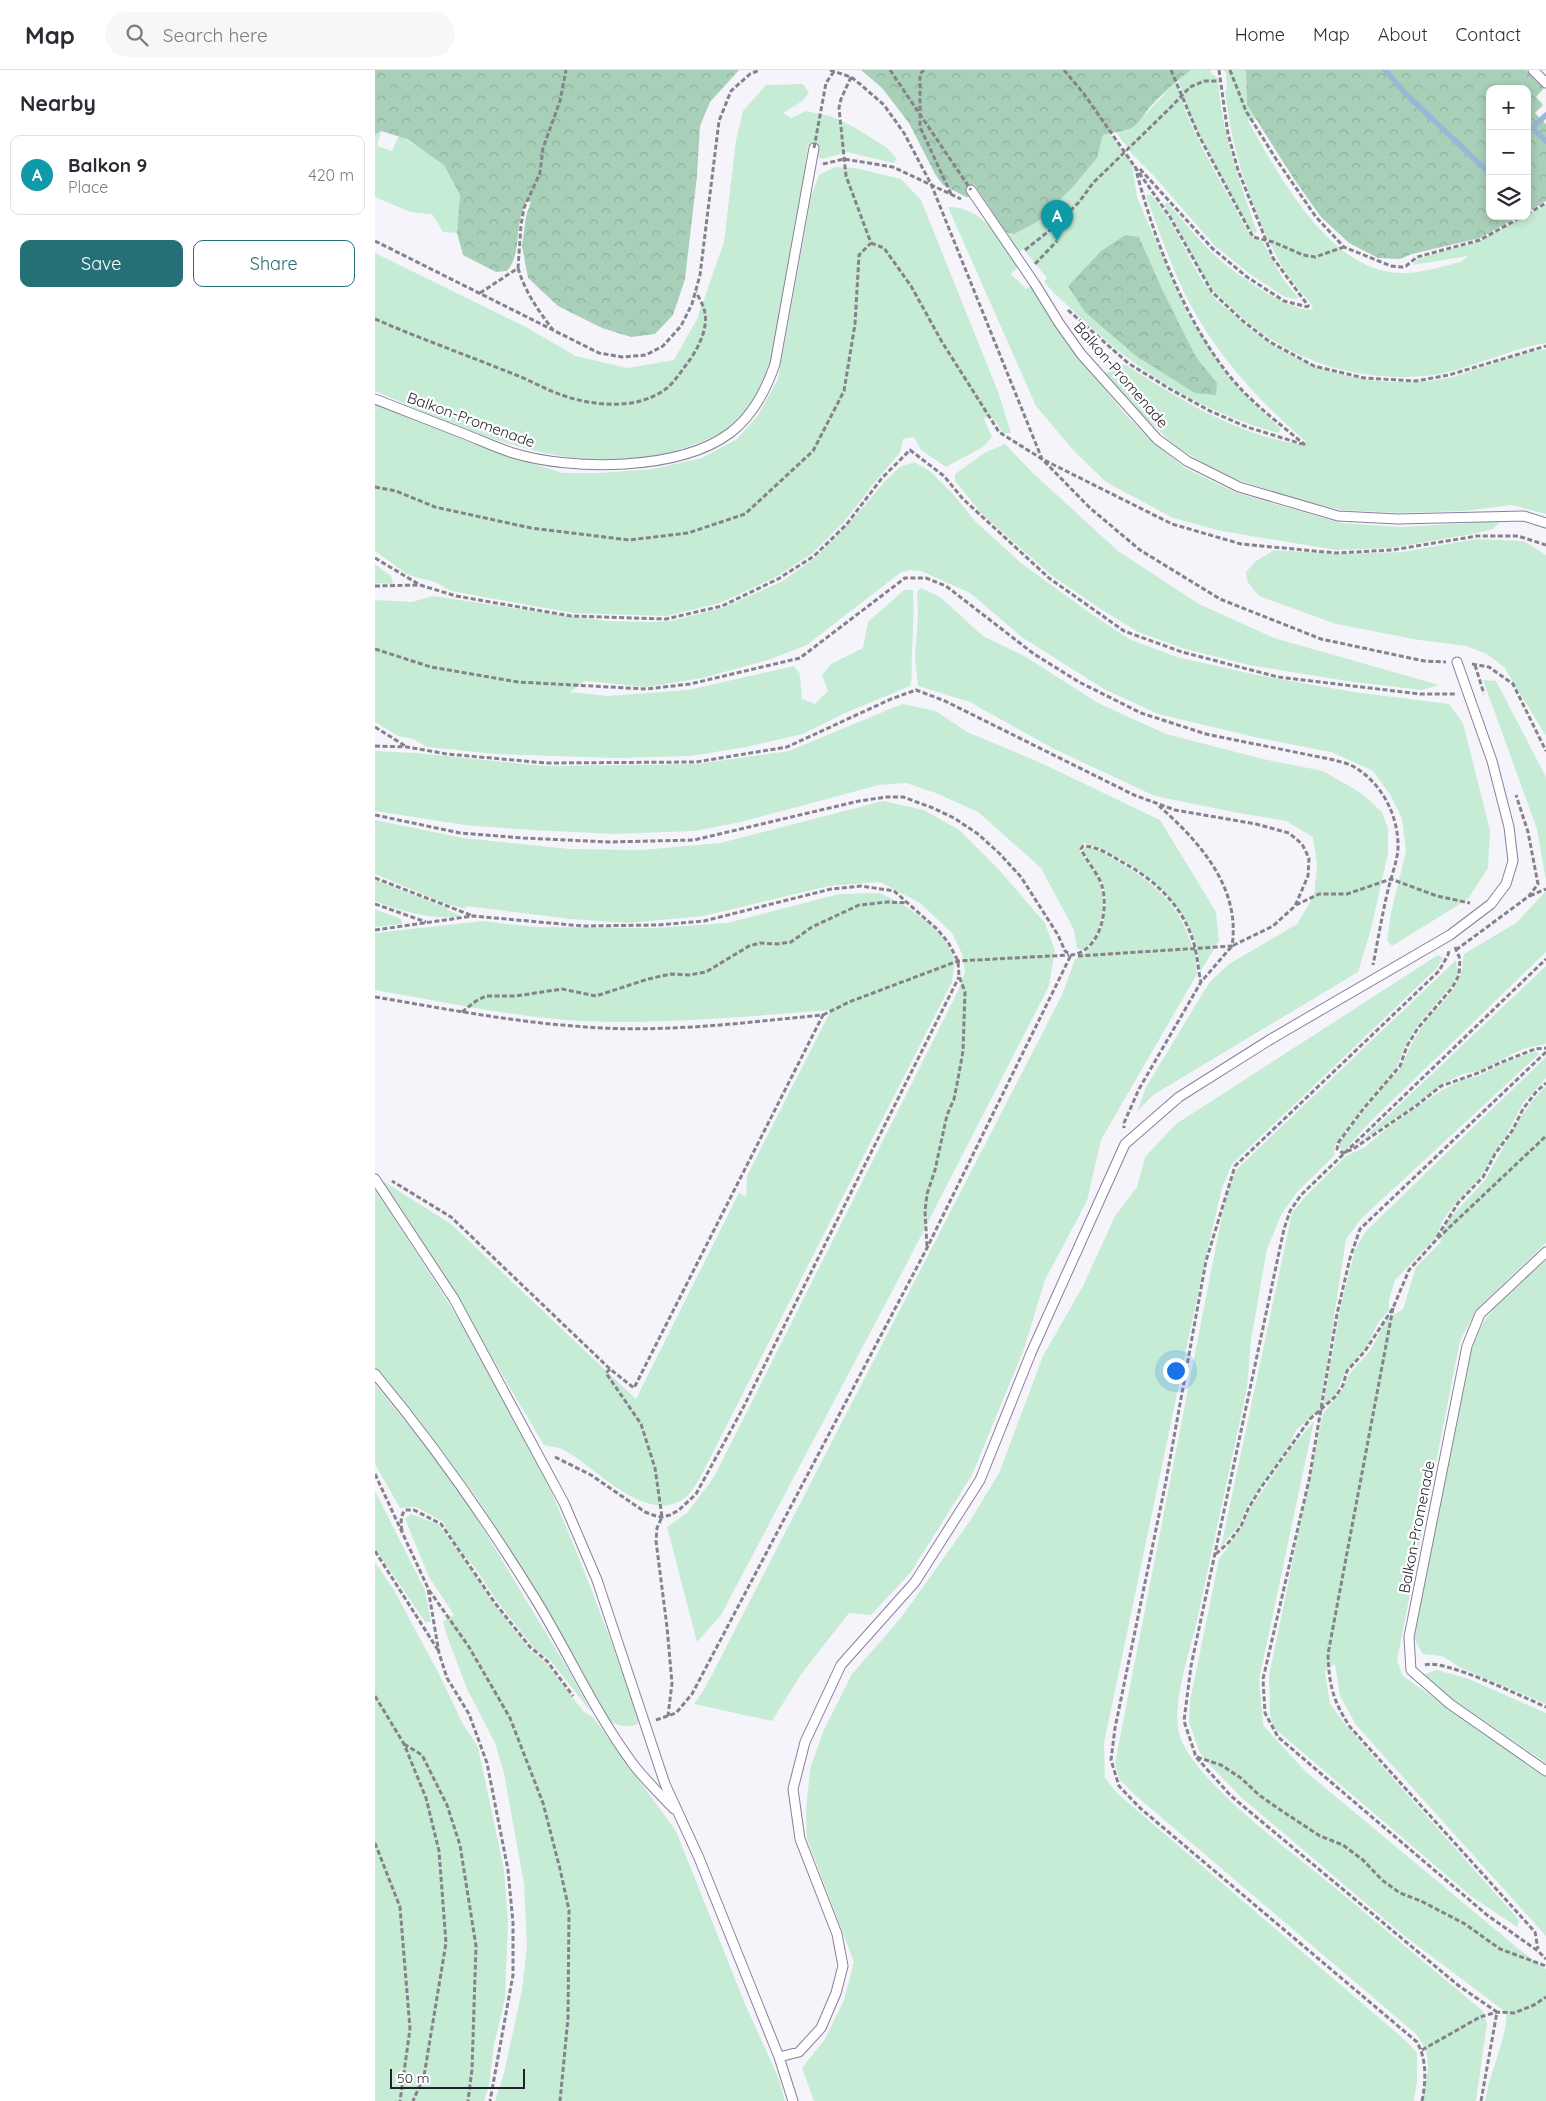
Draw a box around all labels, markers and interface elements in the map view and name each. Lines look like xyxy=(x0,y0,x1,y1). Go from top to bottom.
search box xyxy=(105,12,455,57)
text: Map xyxy=(25,20,75,50)
icon: search xyxy=(123,21,151,49)
text: Search here xyxy=(163,23,268,47)
text: Home xyxy=(1235,23,1285,46)
text: Map xyxy=(1313,23,1350,46)
text: About xyxy=(1378,23,1428,46)
text: Contact xyxy=(1456,23,1521,46)
map controls xyxy=(1486,85,1531,220)
button: + xyxy=(1486,85,1531,130)
text: Nearby xyxy=(20,90,96,116)
button: − xyxy=(1486,130,1531,175)
text: Balkon 9 xyxy=(68,153,147,177)
text: A xyxy=(32,165,42,185)
text: 420 m xyxy=(308,165,354,185)
button: layers xyxy=(1486,175,1531,220)
text: Place xyxy=(68,177,108,197)
pin: A xyxy=(1041,200,1073,241)
button: Save xyxy=(20,240,183,287)
button: Share xyxy=(193,240,355,287)
street label: Balkon-Promenade xyxy=(1070,318,1173,432)
street label: Balkon-Promenade xyxy=(405,388,538,451)
your location xyxy=(1163,1358,1189,1384)
street label: Balkon-Promenade xyxy=(1394,1459,1439,1595)
scale bar xyxy=(390,2066,525,2089)
text: 50 m xyxy=(397,2069,430,2087)

